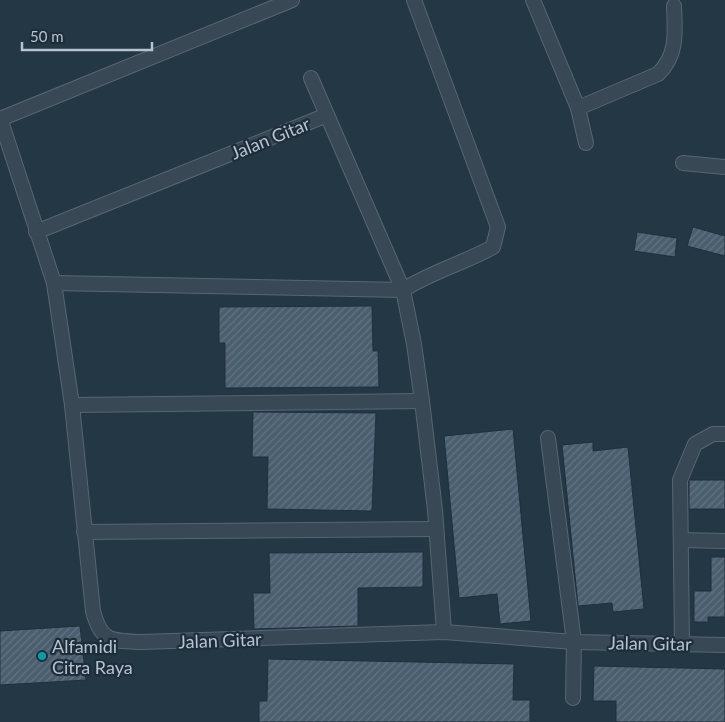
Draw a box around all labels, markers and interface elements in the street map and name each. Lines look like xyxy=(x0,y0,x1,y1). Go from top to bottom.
scale bar xyxy=(22,20,152,52)
text: 50 m xyxy=(30,27,64,45)
street label: Jalan Gitar xyxy=(227,112,313,164)
street label: Jalan Gitar xyxy=(178,628,262,652)
street label: Jalan Gitar xyxy=(608,631,692,655)
place label: Alfamidi Citra Raya xyxy=(52,635,133,678)
marker: Alfamidi Citra Raya xyxy=(36,650,48,662)

